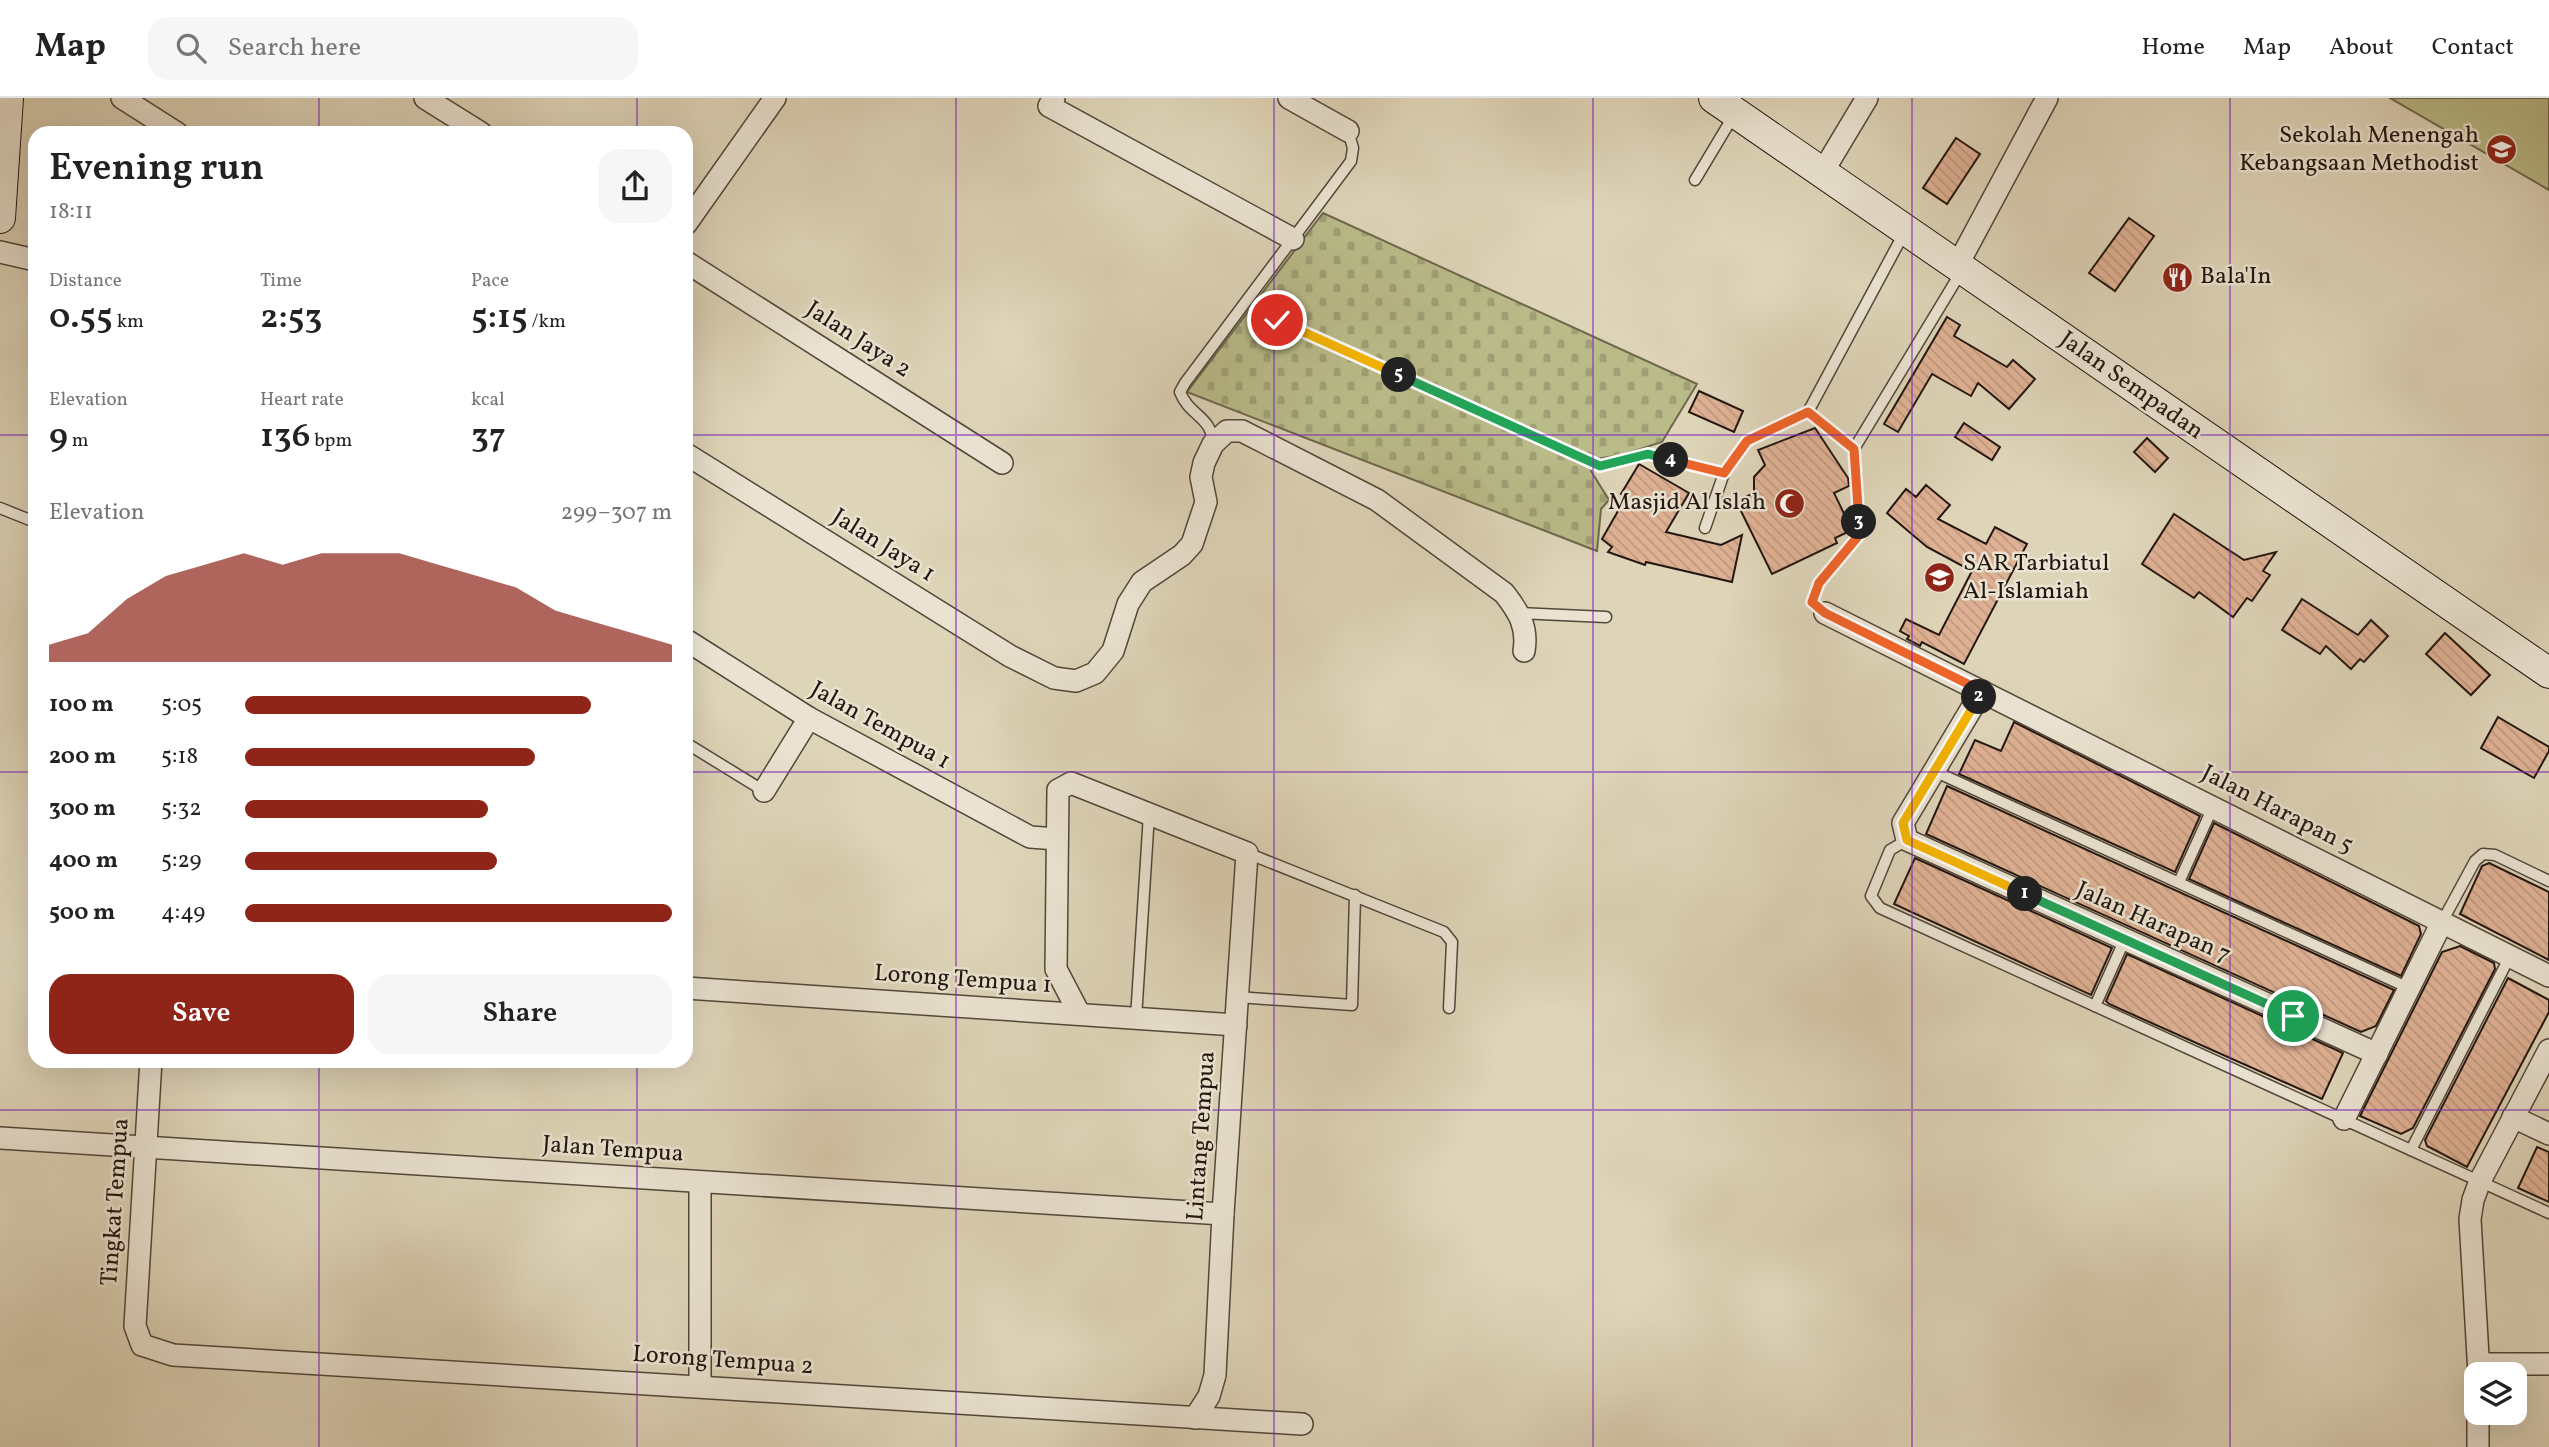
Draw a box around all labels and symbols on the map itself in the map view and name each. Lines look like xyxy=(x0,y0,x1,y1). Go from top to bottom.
place label: Sekolah Menengah Kebangsaan Methodist xyxy=(2239,119,2479,181)
school or university icon: Sekolah Menengah Kebangsaan Methodist xyxy=(2485,133,2519,167)
restaurant icon: Bala'In xyxy=(2160,260,2194,294)
place label: Bala'In xyxy=(2200,260,2272,294)
pin xyxy=(1247,290,1307,350)
street label: Jalan Jaya 2 xyxy=(798,293,918,387)
street label: Jalan Sempadan xyxy=(2052,323,2210,449)
pin: 5 xyxy=(1382,358,1416,392)
pin: 4 xyxy=(1654,442,1688,478)
place label: Masjid Al Islah xyxy=(1608,486,1766,520)
mosque icon: Masjid Al Islah xyxy=(1772,486,1806,520)
street label: Jalan Jaya 1 xyxy=(825,501,941,591)
pin: 3 xyxy=(1842,504,1876,540)
place label: SAR Tarbiatul Al-Islamiah xyxy=(1963,547,2109,609)
school or university icon: SAR Tarbiatul Al-Islamiah xyxy=(1923,561,1957,595)
street label: Jalan Tempua 1 xyxy=(804,673,956,779)
pin: 2 xyxy=(1962,680,1996,714)
street label: Jalan Harapan 5 xyxy=(2195,757,2359,863)
street label: Jalan Harapan 7 xyxy=(2070,874,2236,972)
pin: 1 xyxy=(2008,876,2042,912)
street label: Lorong Tempua 1 xyxy=(873,957,1053,1003)
pin xyxy=(2263,986,2323,1046)
street label: Lintang Tempua xyxy=(1179,1050,1225,1222)
street label: Tingkat Tempua xyxy=(93,1117,139,1287)
street label: Jalan Tempua xyxy=(541,1128,685,1172)
street label: Lorong Tempua 2 xyxy=(631,1338,815,1384)

